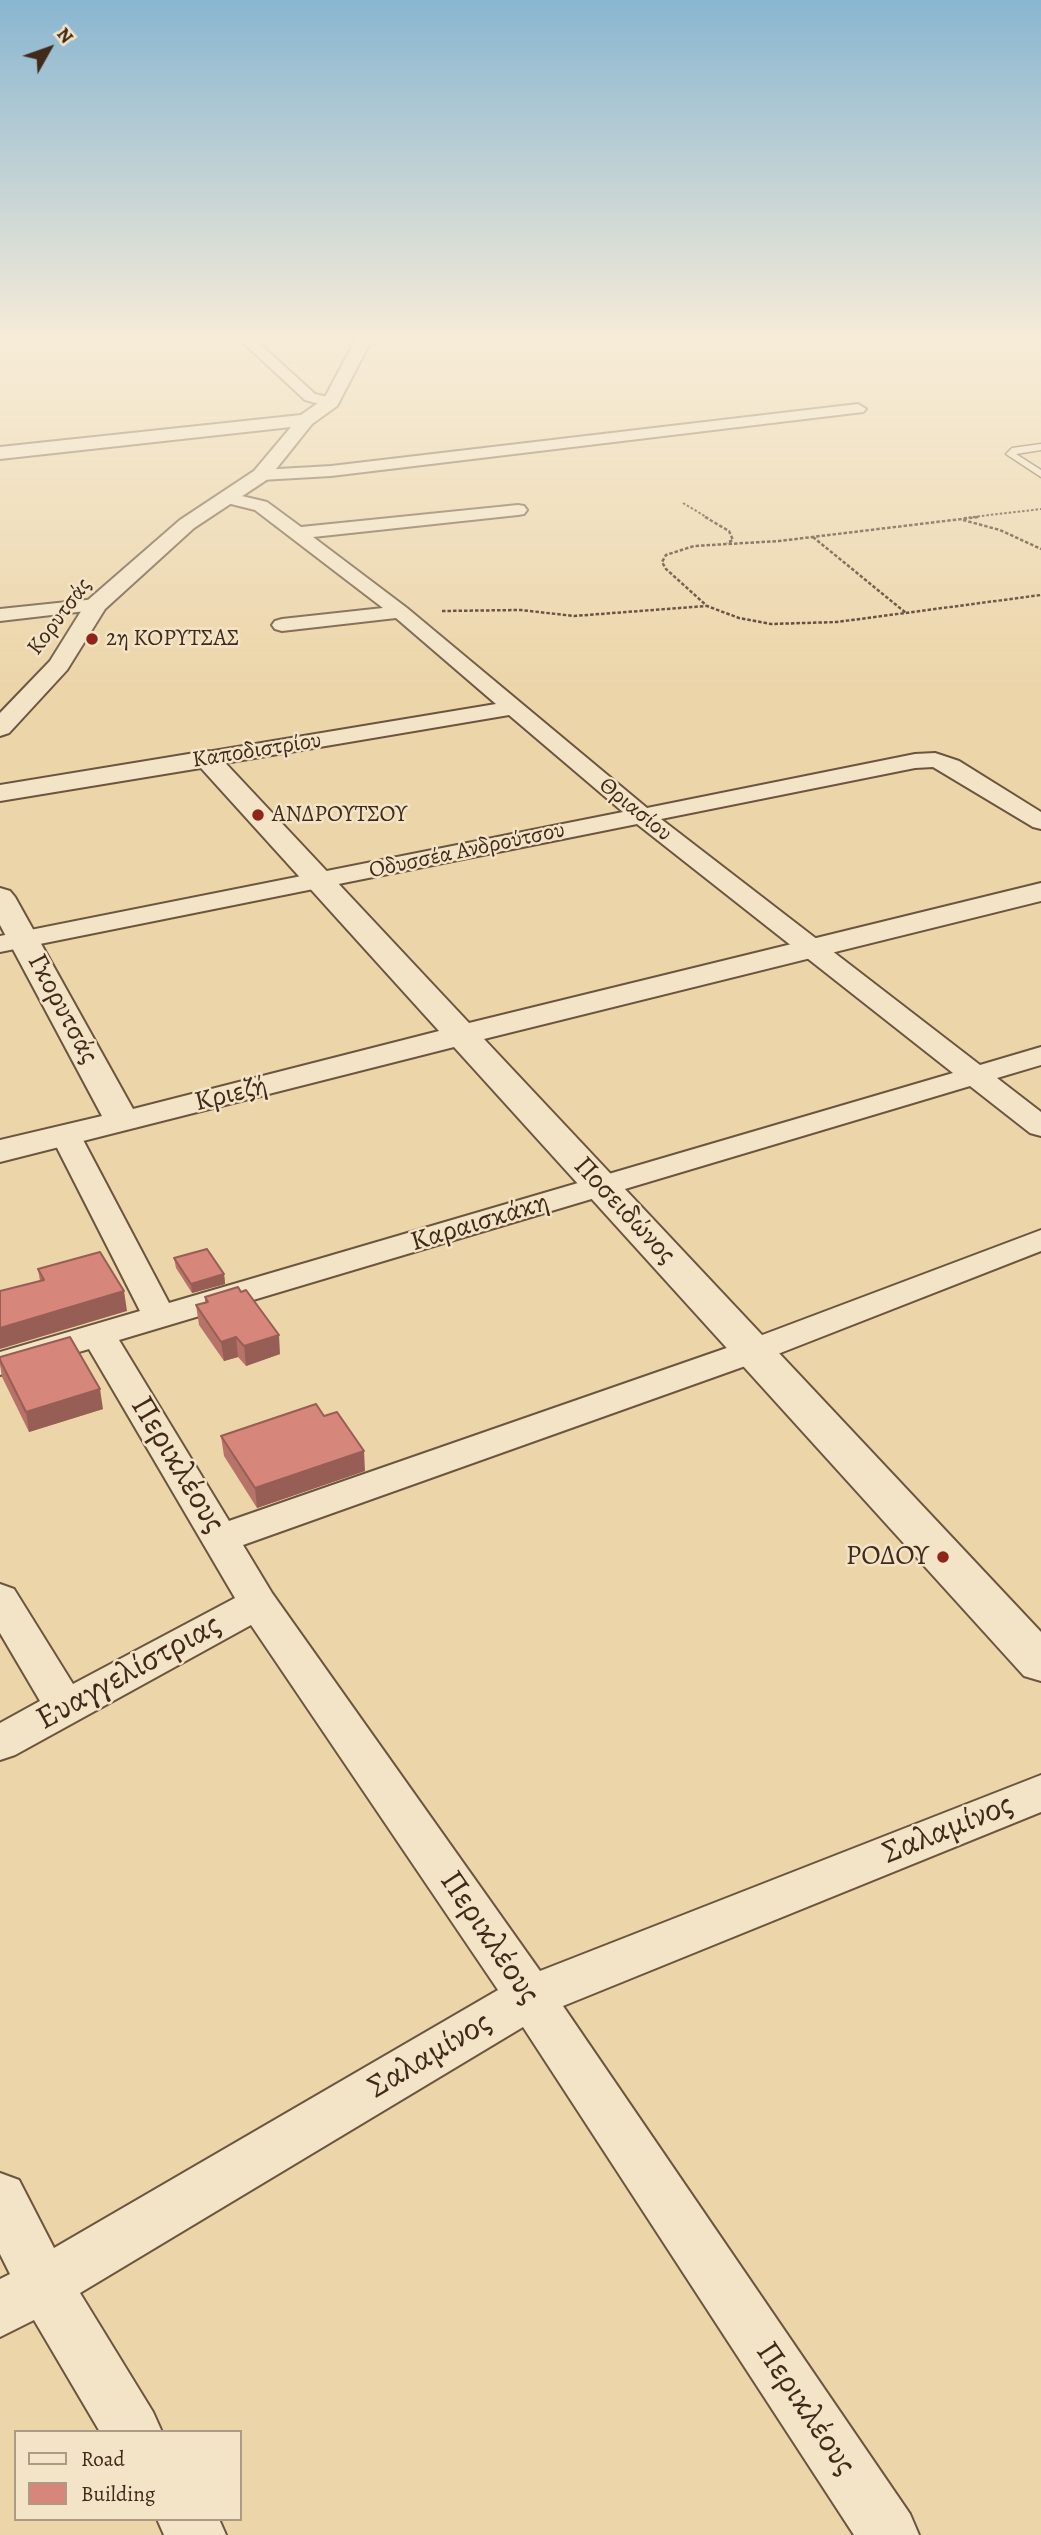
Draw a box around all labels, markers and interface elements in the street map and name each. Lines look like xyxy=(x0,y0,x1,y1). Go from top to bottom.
north arrow xyxy=(14,14,84,84)
text: N xyxy=(51,22,79,49)
street label: Κορυτσάς xyxy=(22,573,98,661)
place label: 2η ΚΟΡΥΤΣΑΣ xyxy=(106,625,239,653)
marker: 2η ΚΟΡΥΤΣΑΣ xyxy=(84,631,100,647)
street label: Καποδιστρίου xyxy=(191,727,323,775)
street label: Θριασίου xyxy=(593,772,677,848)
place label: ΑΝΔΡΟΥΤΣΟΥ xyxy=(272,801,407,829)
marker: ΑΝΔΡΟΥΤΣΟΥ xyxy=(250,807,266,823)
street label: Οδυσσέα Ανδρούτσου xyxy=(367,817,567,885)
street label: Γκορυτσάς xyxy=(19,948,105,1070)
street label: Κριεζή xyxy=(191,1070,271,1120)
street label: Ποσειδώνος xyxy=(566,1150,682,1272)
street label: Καραισκάκη xyxy=(407,1186,553,1260)
street label: Περικλέους xyxy=(121,1390,233,1540)
place label: ΡΟΔΟΥ xyxy=(846,1540,929,1574)
marker: ΡΟΔΟΥ xyxy=(935,1549,951,1565)
street label: Ευαγγελίστριας xyxy=(30,1606,228,1740)
street label: Σαλαμίνος xyxy=(877,1786,1019,1874)
street label: Περικλέους xyxy=(430,1864,548,2012)
street label: Σαλαμίνος xyxy=(361,2004,499,2108)
street label: Περικλέους xyxy=(746,2335,864,2483)
legend xyxy=(14,2430,242,2521)
text: Road xyxy=(81,2445,125,2473)
text: Building xyxy=(81,2480,155,2508)

